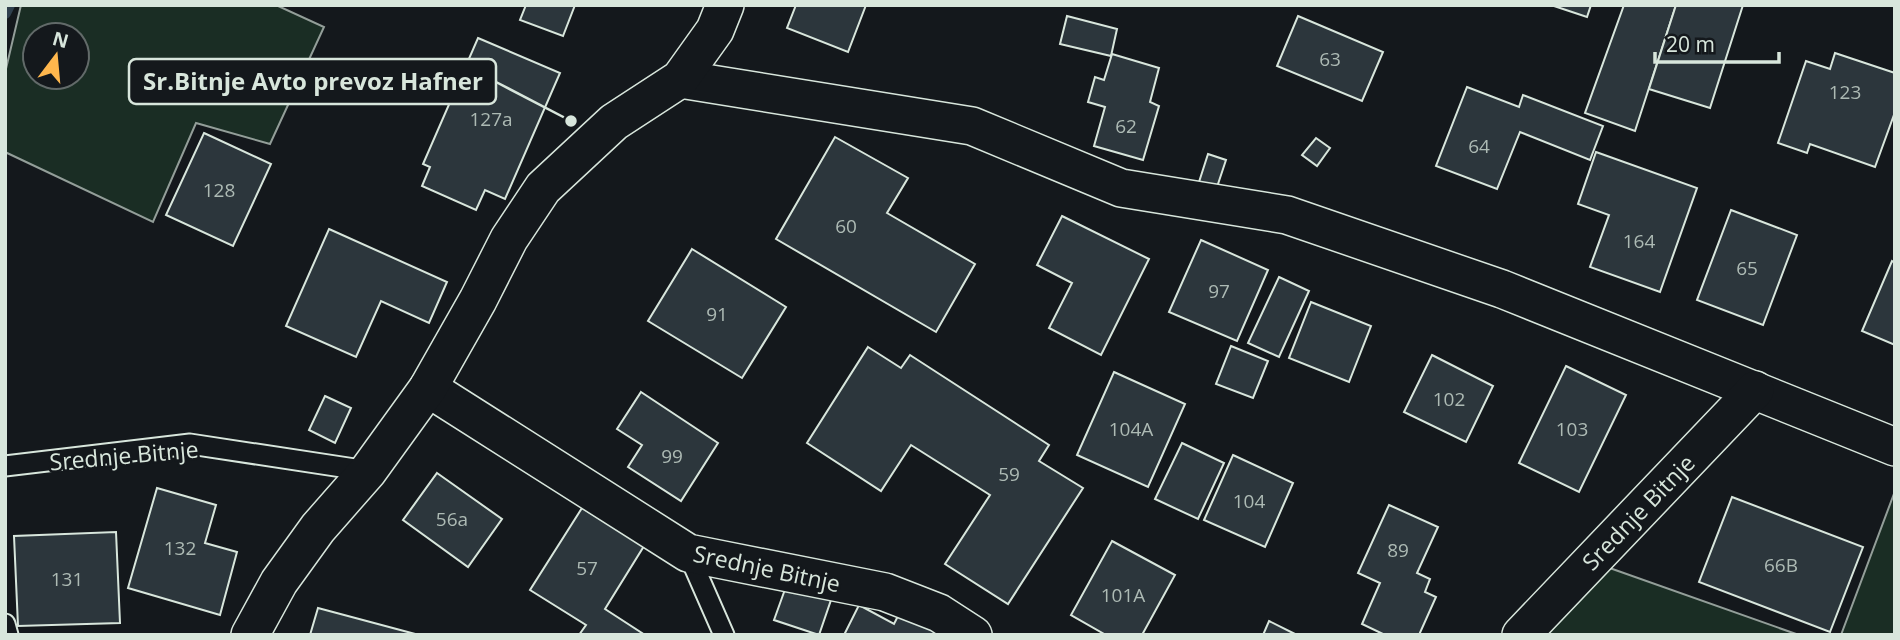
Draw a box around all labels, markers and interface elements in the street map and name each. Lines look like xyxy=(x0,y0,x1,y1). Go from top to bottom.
north arrow xyxy=(21,21,91,91)
scale bar xyxy=(1655,21,1779,65)
text: N xyxy=(50,25,72,54)
text: 20 m xyxy=(1666,30,1715,58)
house number: 63 xyxy=(1319,46,1341,72)
callout: Sr.Bitnje Avto prevoz Hafner xyxy=(129,59,496,104)
text: Sr.Bitnje Avto prevoz Hafner xyxy=(143,64,483,97)
house number: 123 xyxy=(1829,79,1861,105)
house number: 127a xyxy=(469,106,513,132)
house number: 62 xyxy=(1115,113,1137,139)
house number: 64 xyxy=(1468,133,1490,159)
house number: 128 xyxy=(203,177,235,203)
house number: 60 xyxy=(835,213,857,239)
house number: 164 xyxy=(1623,228,1655,254)
house number: 65 xyxy=(1736,255,1758,281)
house number: 97 xyxy=(1208,278,1230,304)
house number: 91 xyxy=(706,301,728,327)
house number: 102 xyxy=(1433,386,1465,412)
house number: 104A xyxy=(1109,416,1153,442)
house number: 103 xyxy=(1556,416,1588,442)
street label: Srednje Bitnje xyxy=(48,433,200,477)
house number: 99 xyxy=(661,443,683,469)
street label: Srednje Bitnje xyxy=(1575,447,1701,577)
house number: 59 xyxy=(998,461,1020,487)
house number: 104 xyxy=(1233,488,1265,514)
house number: 56a xyxy=(436,506,468,532)
house number: 132 xyxy=(164,535,196,561)
street label: Srednje Bitnje xyxy=(691,537,843,599)
house number: 89 xyxy=(1387,537,1409,563)
house number: 66B xyxy=(1764,552,1798,578)
house number: 57 xyxy=(576,555,598,581)
house number: 131 xyxy=(51,566,83,592)
house number: 101A xyxy=(1101,582,1145,608)

